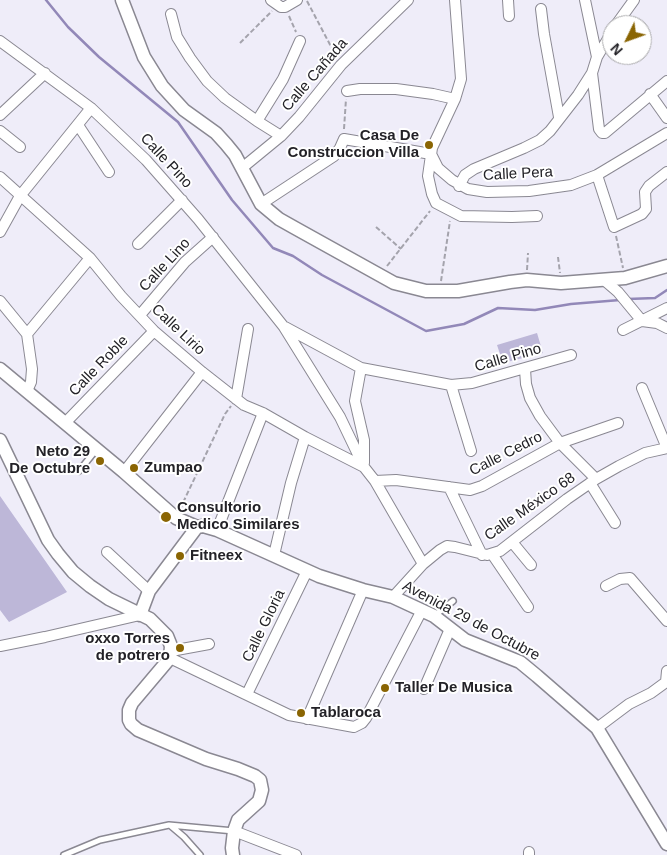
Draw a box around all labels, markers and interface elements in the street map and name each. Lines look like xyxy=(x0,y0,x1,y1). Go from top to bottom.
north arrow xyxy=(602,15,652,65)
street label: Calle Cañada xyxy=(278,35,352,115)
text: N xyxy=(607,40,626,58)
place label: Casa De Construccion Villa xyxy=(288,127,419,162)
street label: Calle Pino xyxy=(136,130,196,192)
marker: Casa De Construccion Villa xyxy=(423,139,435,151)
street label: Calle Pera xyxy=(483,163,553,185)
street label: Calle Lino xyxy=(136,234,194,296)
street label: Calle Lirio xyxy=(147,301,209,359)
street label: Calle Roble xyxy=(66,332,132,400)
street label: Calle Pino xyxy=(473,340,543,376)
street label: Calle Cedro xyxy=(467,428,545,480)
place label: Neto 29 De Octubre xyxy=(9,443,90,478)
marker: Neto 29 De Octubre xyxy=(94,455,106,467)
place label: Zumpao xyxy=(144,459,202,477)
marker: Zumpao xyxy=(128,462,140,474)
street label: Calle México 68 xyxy=(481,469,579,545)
place label: Consultorio Medico Similares xyxy=(177,499,300,534)
marker: Consultorio Medico Similares xyxy=(159,510,173,524)
place label: Fitneex xyxy=(190,547,243,565)
marker: Fitneex xyxy=(174,550,186,562)
street label: Avenida 29 de Octubre xyxy=(399,577,543,665)
street label: Calle Gloria xyxy=(239,587,289,665)
place label: oxxo Torres de potrero xyxy=(85,630,170,665)
marker: oxxo Torres de potrero xyxy=(174,642,186,654)
place label: Taller De Musica xyxy=(395,679,512,697)
marker: Taller De Musica xyxy=(379,682,391,694)
place label: Tablaroca xyxy=(311,704,381,722)
marker: Tablaroca xyxy=(295,707,307,719)

